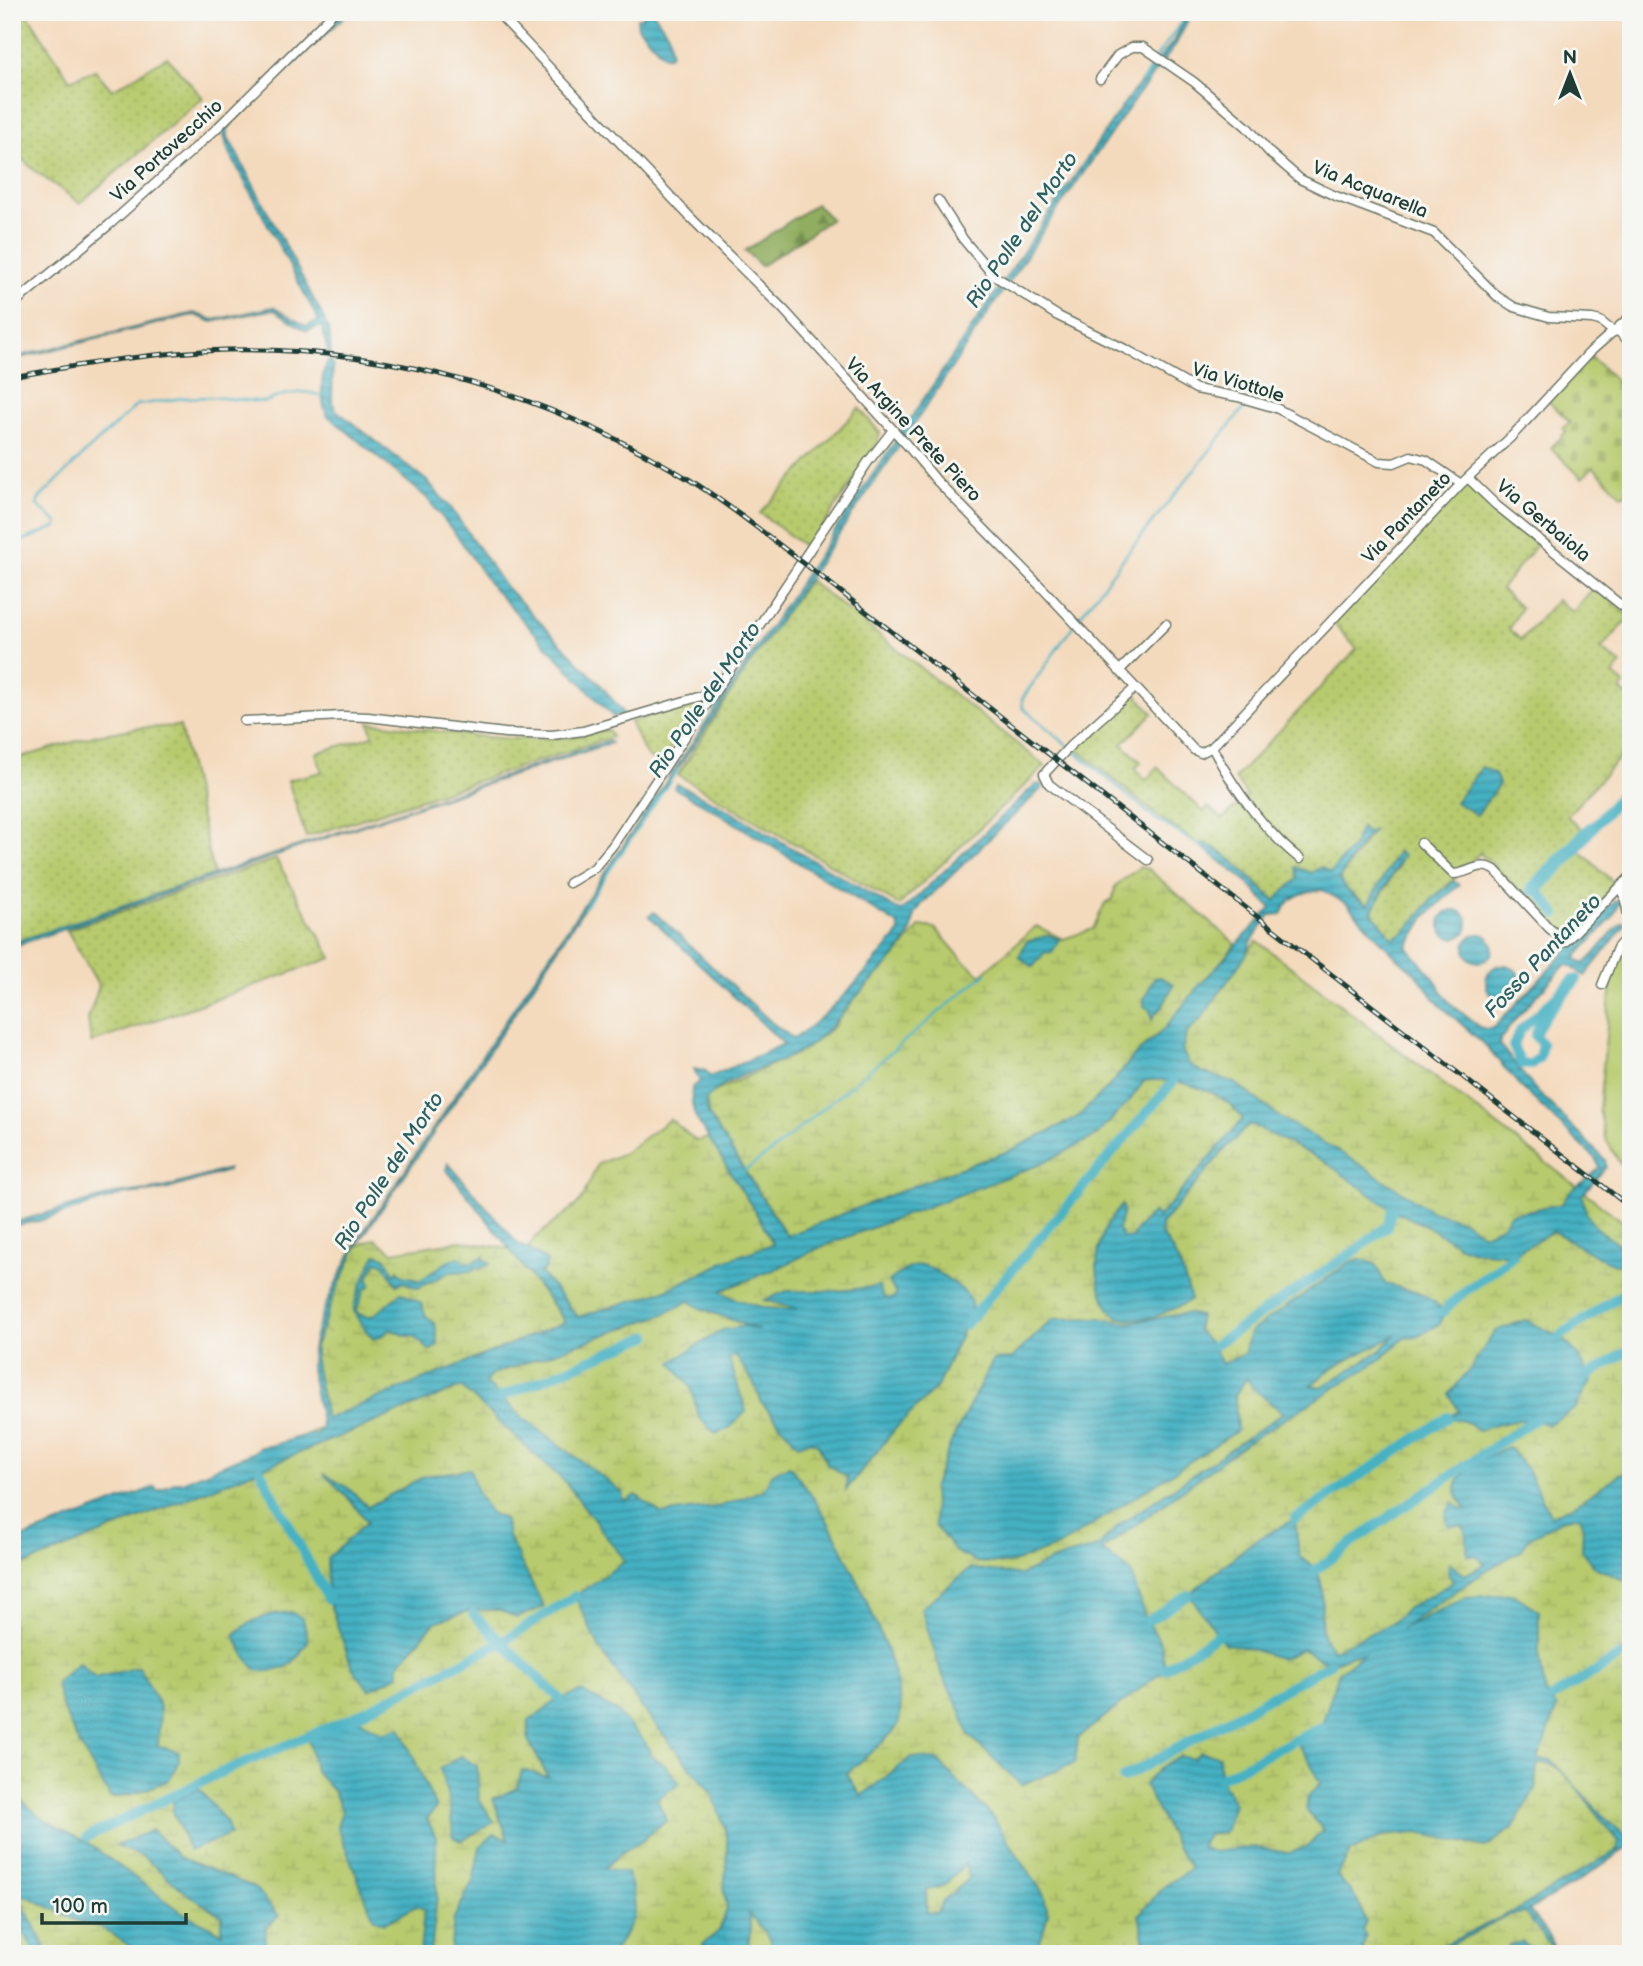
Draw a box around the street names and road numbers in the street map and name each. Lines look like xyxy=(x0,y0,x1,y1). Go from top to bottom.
street label: Via Portovecchio xyxy=(106,95,228,207)
street label: Via Acquarella xyxy=(1309,156,1431,224)
street label: Via Argine Prete Piero xyxy=(840,353,986,507)
street label: Via Viottole xyxy=(1189,358,1287,408)
street label: Via Pantaneto xyxy=(1357,467,1457,569)
street label: Via Gerbaiola xyxy=(1491,475,1595,567)

